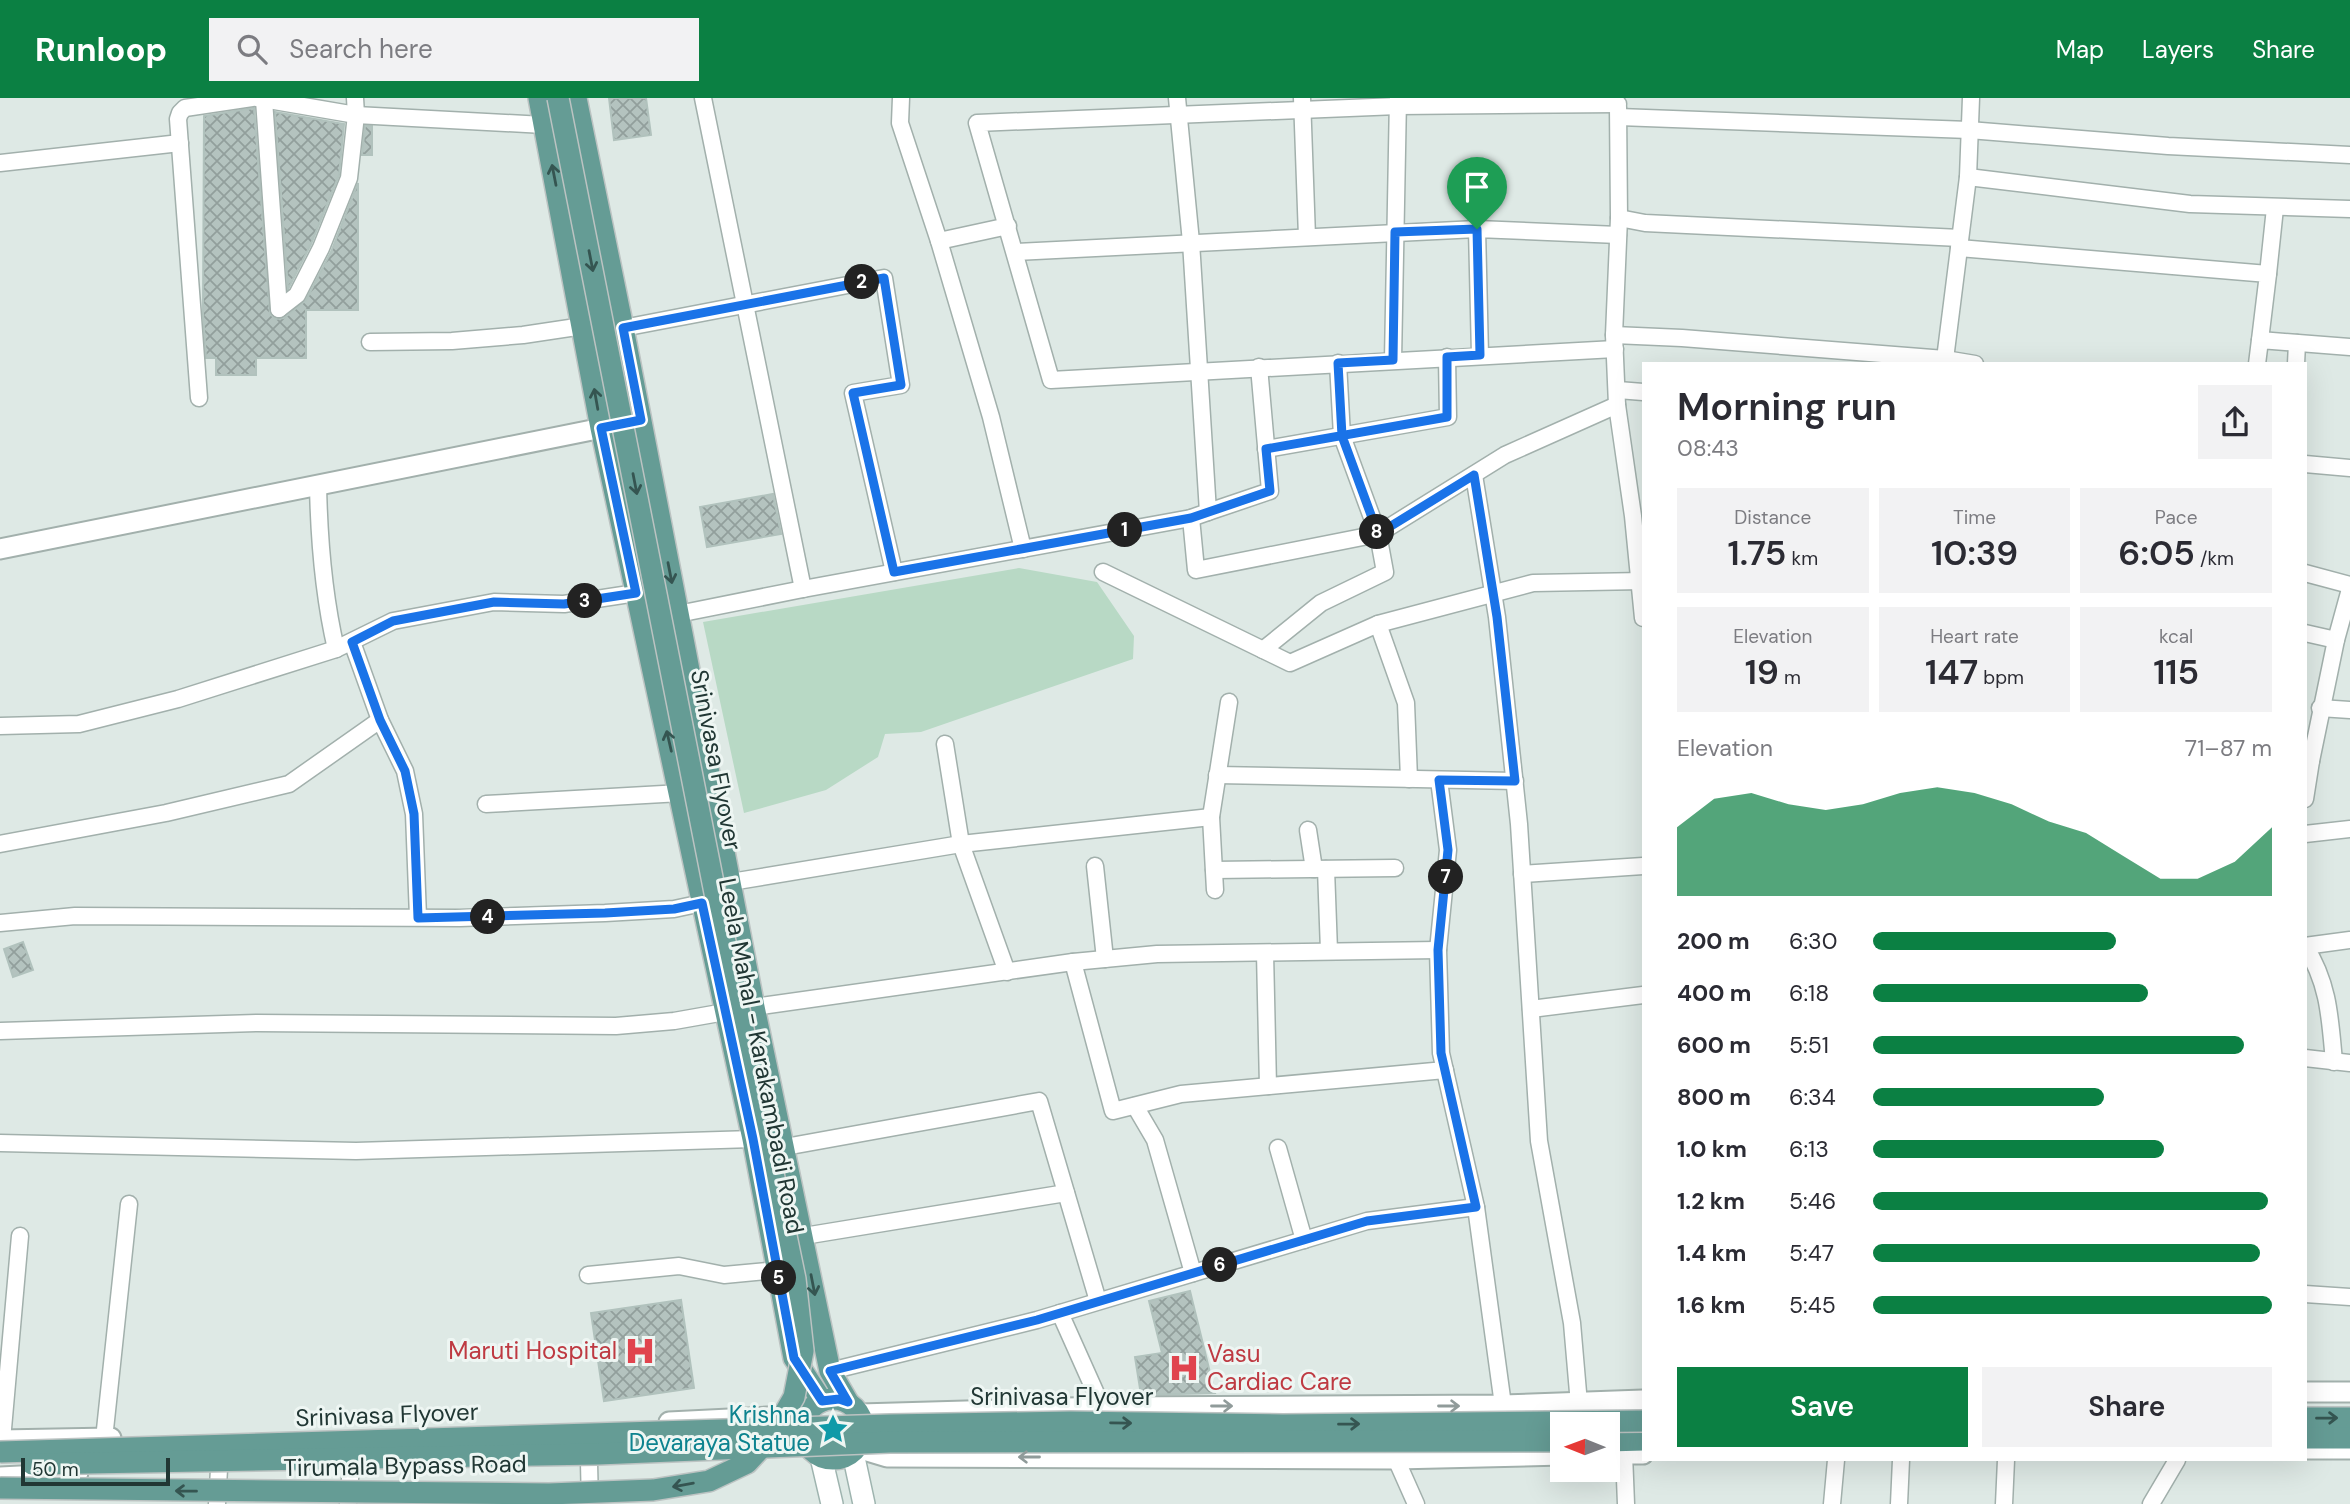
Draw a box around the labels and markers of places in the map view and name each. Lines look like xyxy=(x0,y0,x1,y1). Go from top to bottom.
pin xyxy=(1447,157,1507,229)
pin: 2 xyxy=(844,264,880,300)
pin: 1 xyxy=(1108,512,1142,548)
pin: 8 xyxy=(1360,514,1394,550)
pin: 3 xyxy=(568,584,602,618)
pin: 7 xyxy=(1428,860,1464,894)
pin: 4 xyxy=(470,900,505,934)
pin: 6 xyxy=(1202,1248,1238,1282)
pin: 5 xyxy=(762,1260,796,1296)
hospital icon: Maruti Hospital xyxy=(623,1334,657,1368)
place label: Maruti Hospital xyxy=(448,1335,617,1366)
place label: Vasu Cardiac Care xyxy=(1207,1338,1352,1397)
hospital icon: Vasu Cardiac Care xyxy=(1167,1351,1201,1385)
place label: Krishna Devaraya Statue xyxy=(629,1399,810,1458)
place icon: Krishna Devaraya Statue xyxy=(816,1412,850,1446)

